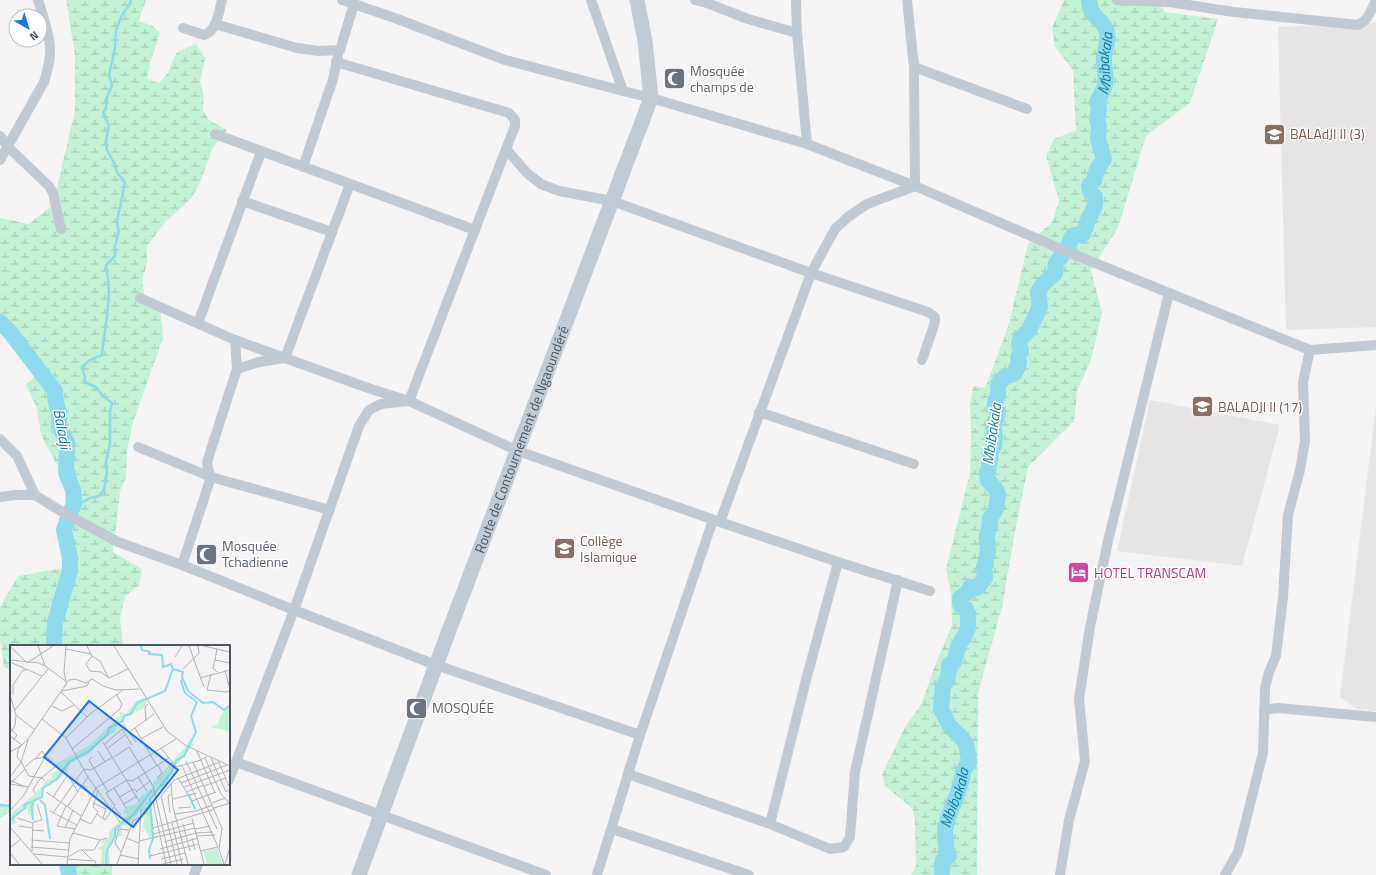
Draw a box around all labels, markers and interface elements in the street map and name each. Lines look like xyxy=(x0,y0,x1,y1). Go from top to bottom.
north arrow xyxy=(8,8,48,48)
text: N xyxy=(26,27,42,45)
water label: Mbibakala xyxy=(1091,31,1119,97)
place label: Mosquée champs de xyxy=(690,60,754,97)
mosque icon: Mosquée champs de xyxy=(661,66,687,92)
school or university icon: BALAdJI II (3) xyxy=(1261,121,1287,147)
place label: BALAdJI II (3) xyxy=(1290,123,1365,144)
street label: Route de Contournement de Ngaoundéré xyxy=(468,322,574,556)
school or university icon: BALADJI II (17) xyxy=(1190,394,1216,420)
place label: BALADJI II (17) xyxy=(1218,396,1302,417)
water label: Mbibakala xyxy=(976,400,1007,466)
water label: Baladji xyxy=(48,407,78,453)
place label: Collège Islamique xyxy=(580,530,637,567)
place label: Mosquée Tchadienne xyxy=(222,535,288,572)
school or university icon: Collège Islamique xyxy=(551,536,577,562)
mosque icon: Mosquée Tchadienne xyxy=(193,541,219,567)
hotel icon: HOTEL TRANSCAM xyxy=(1065,560,1091,586)
place label: HOTEL TRANSCAM xyxy=(1094,562,1206,583)
inset map xyxy=(10,645,230,865)
mosque icon: MOSQUÉE xyxy=(404,695,430,721)
place label: MOSQUÉE xyxy=(432,697,495,718)
water label: Mbibakala xyxy=(934,764,975,830)

